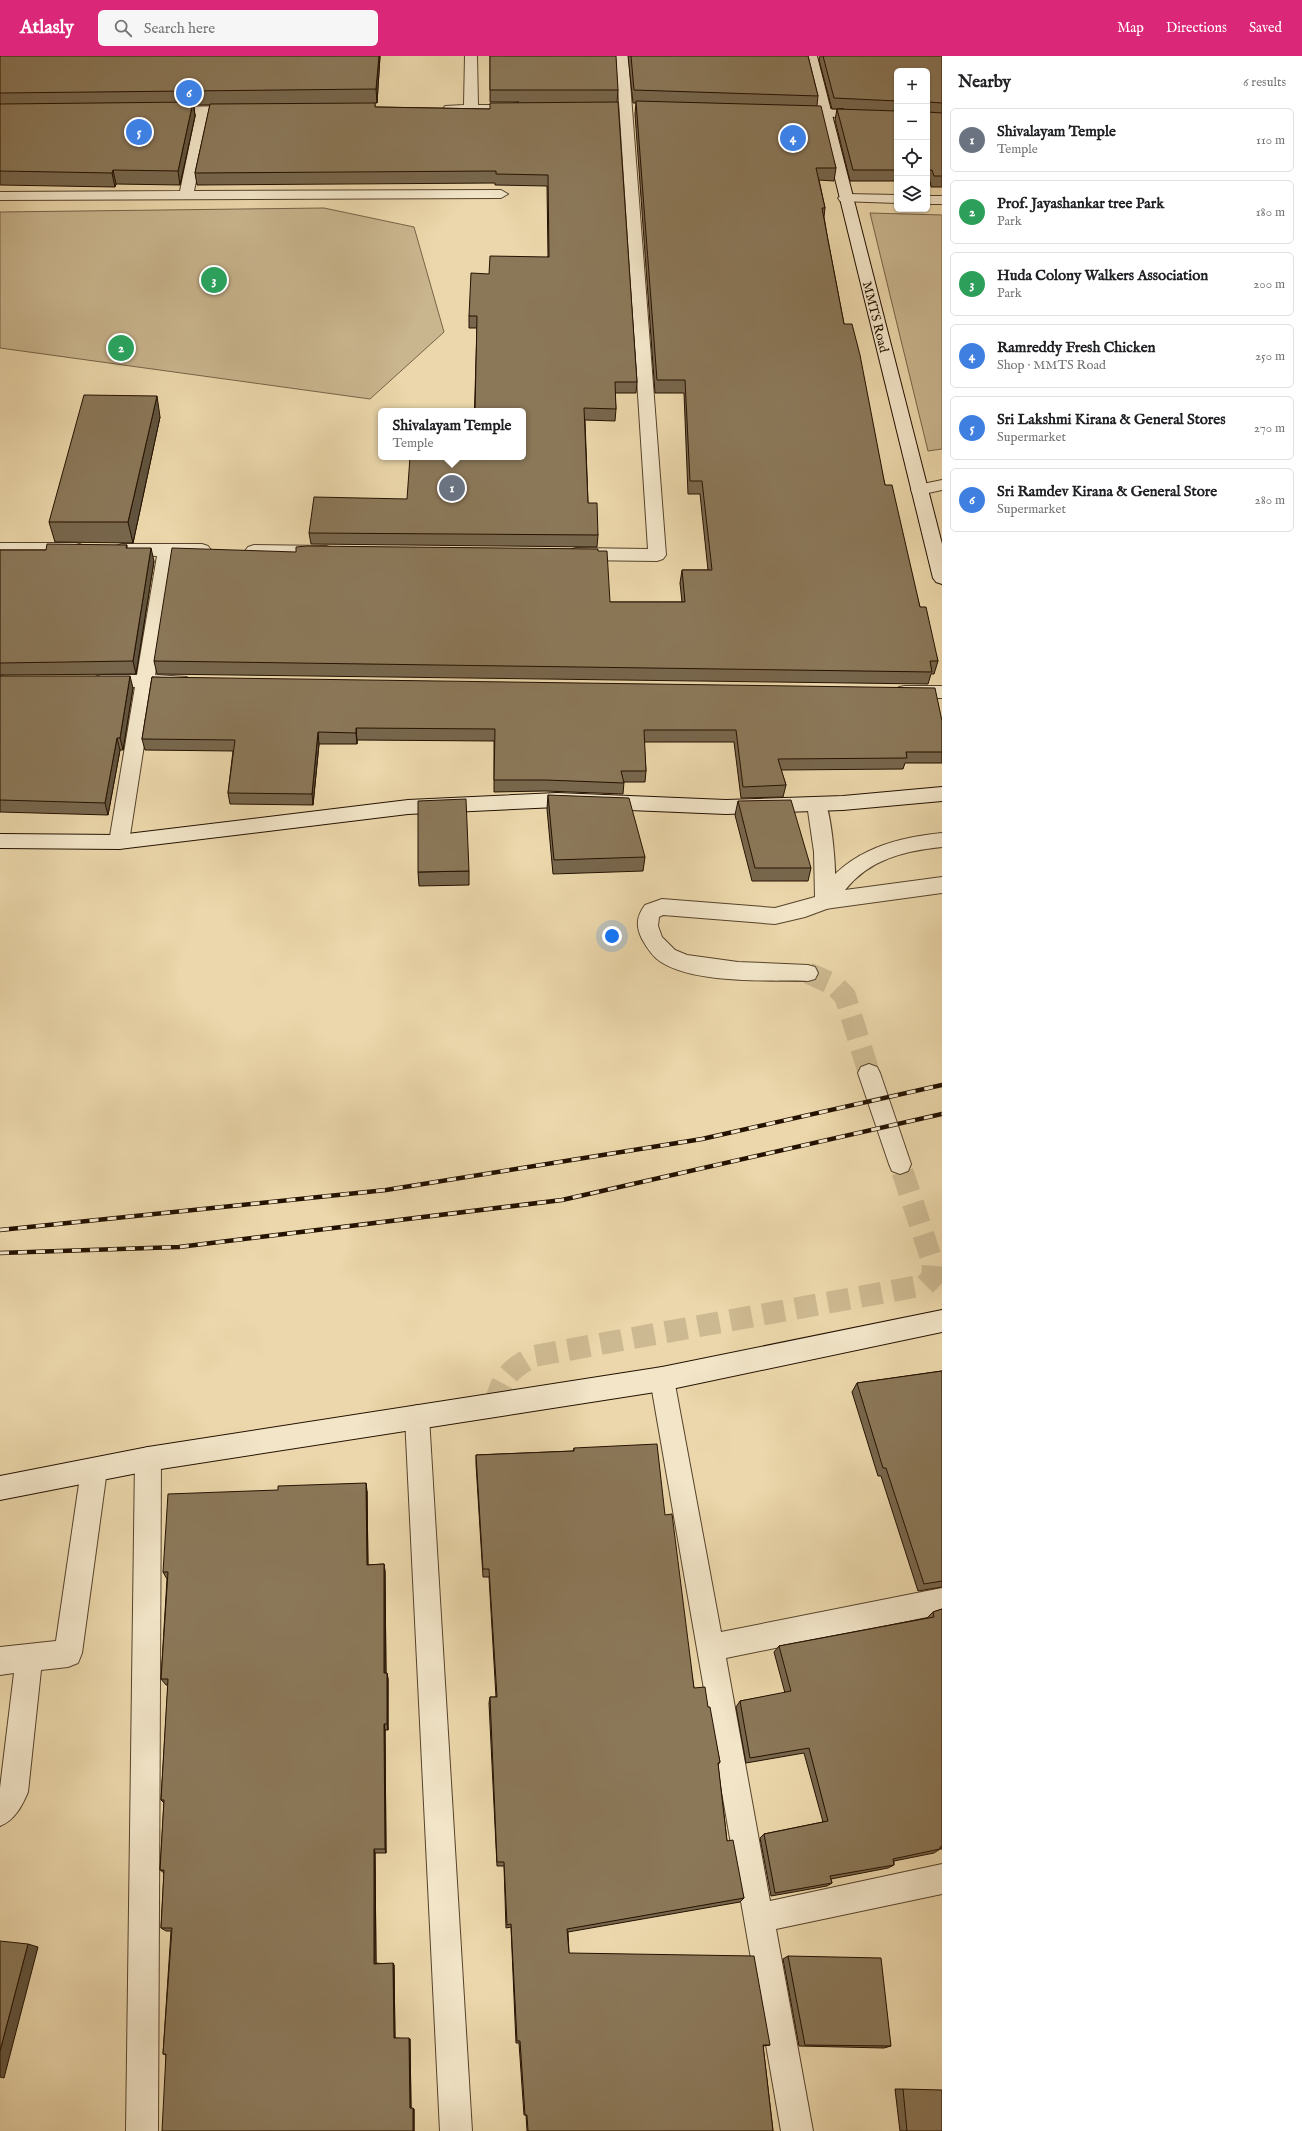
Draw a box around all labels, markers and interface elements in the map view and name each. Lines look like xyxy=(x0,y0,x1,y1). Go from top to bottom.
search box xyxy=(98,10,378,46)
text: Atlasly xyxy=(20,16,74,40)
icon: search xyxy=(112,17,134,39)
text: Search here xyxy=(144,19,215,38)
text: Map xyxy=(1117,19,1144,37)
text: Directions xyxy=(1166,19,1227,37)
text: Saved xyxy=(1249,19,1282,37)
map controls xyxy=(894,68,930,212)
button: + xyxy=(894,68,930,104)
text: Nearby xyxy=(958,72,1011,93)
text: 6 results xyxy=(1243,74,1286,91)
pin: 6 xyxy=(176,78,202,108)
button: − xyxy=(894,104,930,140)
pin: 5 xyxy=(126,117,152,147)
text: Shivalayam Temple xyxy=(997,122,1116,141)
pin: 4 xyxy=(780,123,806,153)
text: 1 xyxy=(970,132,974,149)
text: 110 m xyxy=(1256,132,1285,149)
button: locate xyxy=(894,140,930,176)
text: Temple xyxy=(997,141,1038,158)
button: layers xyxy=(894,176,930,212)
text: Prof. Jayashankar tree Park xyxy=(997,194,1164,213)
text: 2 xyxy=(969,204,975,221)
text: 180 m xyxy=(1256,204,1285,221)
text: Park xyxy=(997,213,1022,230)
pin: 3 xyxy=(201,265,227,295)
text: Huda Colony Walkers Association xyxy=(997,266,1208,285)
text: 3 xyxy=(970,276,974,293)
text: 200 m xyxy=(1253,276,1285,293)
street label: MMTS Road xyxy=(858,280,892,354)
text: Park xyxy=(997,285,1022,302)
pin: 2 xyxy=(108,333,134,363)
text: Ramreddy Fresh Chicken xyxy=(997,338,1156,357)
text: 4 xyxy=(969,348,975,365)
text: 250 m xyxy=(1255,348,1285,365)
text: Shop · MMTS Road xyxy=(997,357,1106,374)
popup xyxy=(378,408,526,460)
text: Sri Lakshmi Kirana & General Stores xyxy=(997,410,1226,429)
text: Shivalayam Temple xyxy=(393,416,511,435)
text: 5 xyxy=(970,420,974,437)
text: 270 m xyxy=(1254,420,1285,437)
text: Supermarket xyxy=(997,429,1066,446)
text: Temple xyxy=(393,435,433,452)
pin: 1 xyxy=(439,473,465,503)
text: Sri Ramdev Kirana & General Store xyxy=(997,482,1217,501)
text: 6 xyxy=(969,492,975,509)
text: 280 m xyxy=(1255,492,1285,509)
text: Supermarket xyxy=(997,501,1066,518)
your location xyxy=(602,926,622,946)

